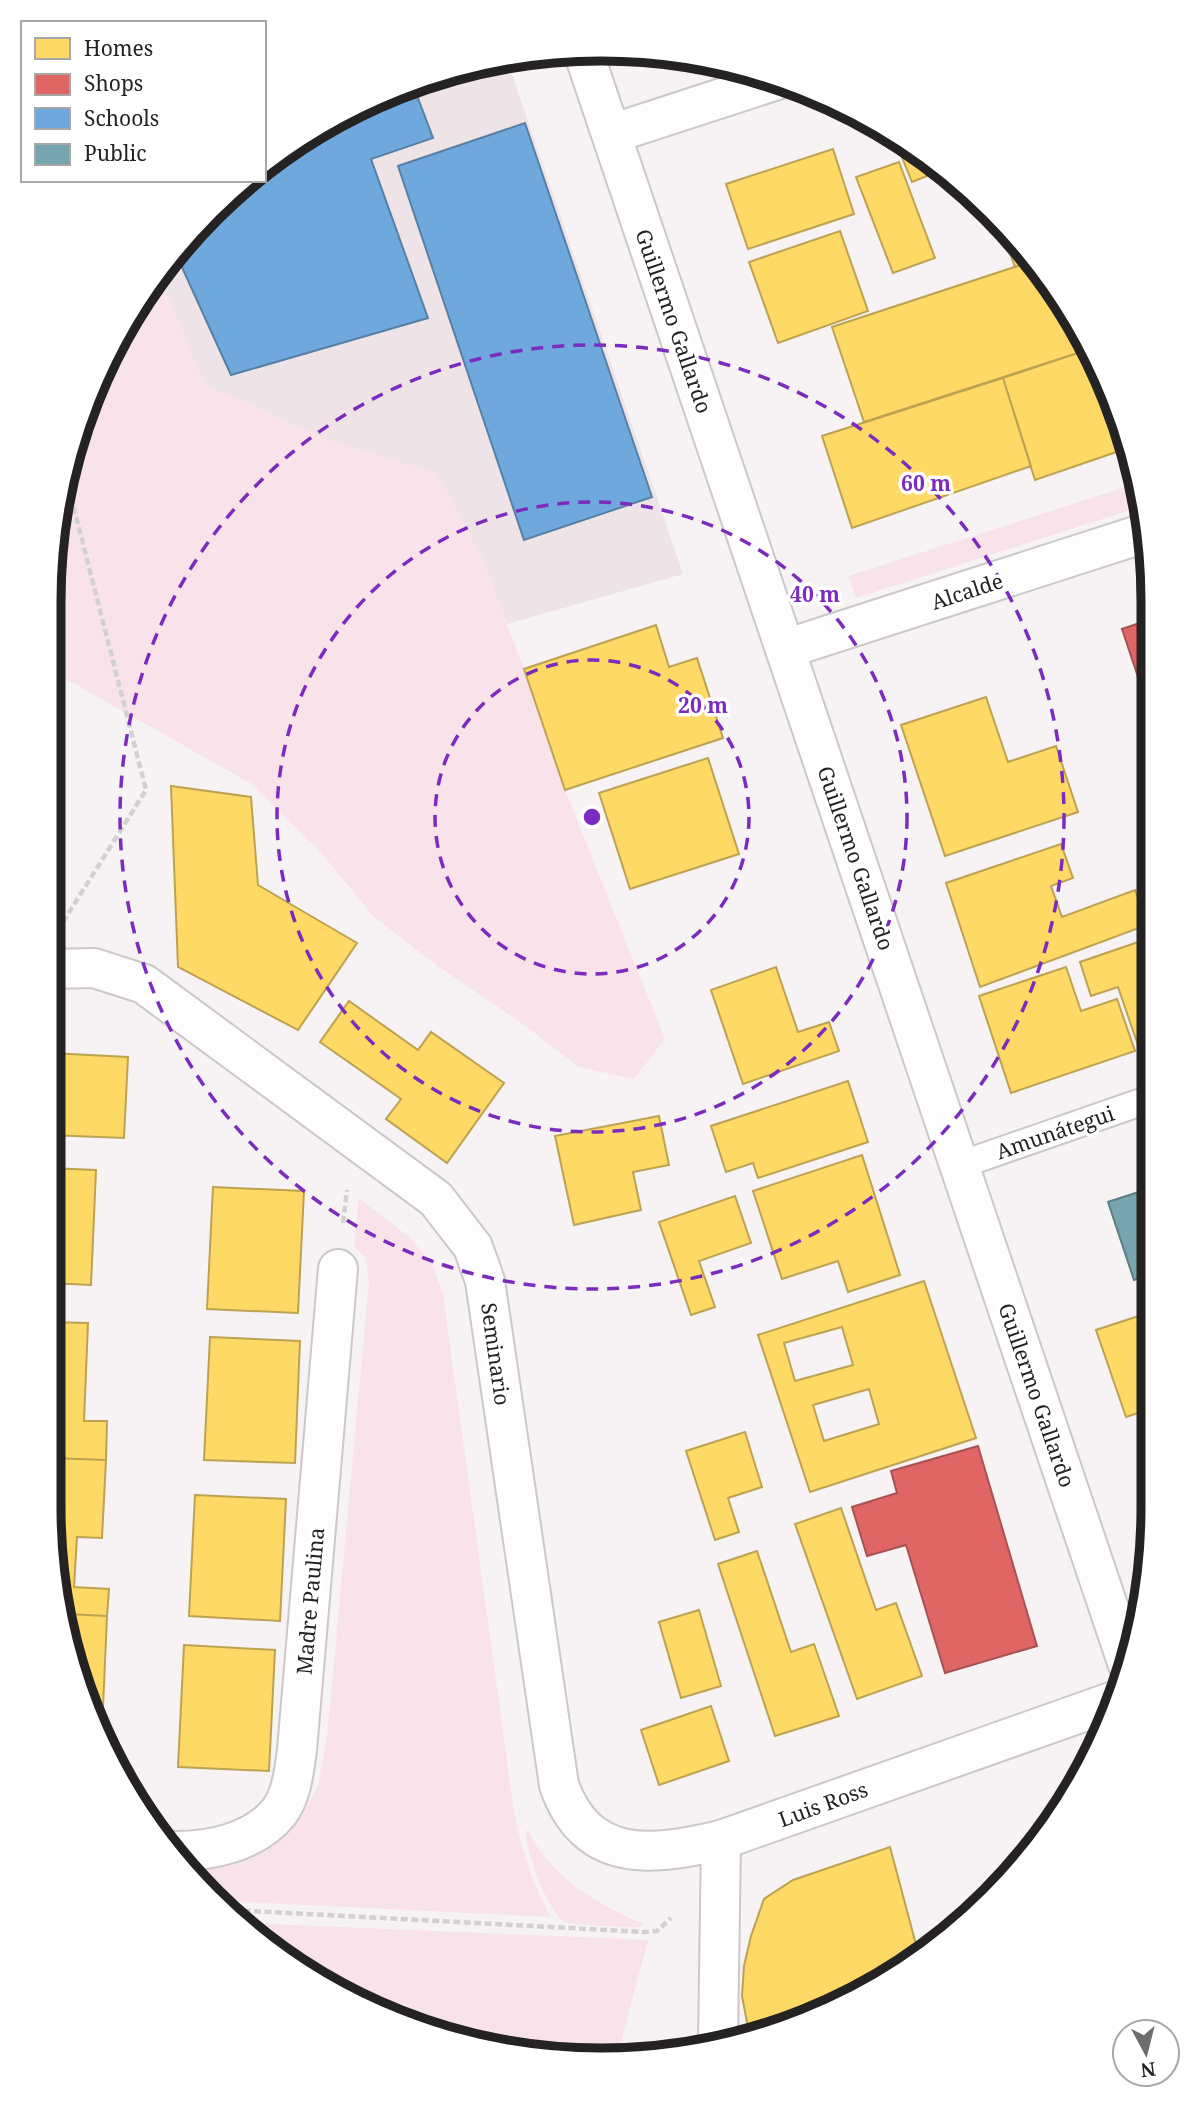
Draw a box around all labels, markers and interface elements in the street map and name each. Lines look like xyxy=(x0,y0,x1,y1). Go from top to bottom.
legend xyxy=(21,21,266,182)
text: Homes xyxy=(84,34,153,62)
text: Shops xyxy=(84,69,143,97)
text: Schools xyxy=(84,104,159,132)
text: Public xyxy=(84,139,146,167)
street label: Guillermo Gallardo xyxy=(629,225,719,417)
text: 60 m xyxy=(901,469,951,497)
street label: Alcalde xyxy=(927,566,1007,616)
text: 40 m xyxy=(790,580,840,608)
text: 20 m xyxy=(678,691,728,719)
street label: Guillermo Gallardo xyxy=(811,762,901,954)
centre of rings xyxy=(580,805,604,829)
street label: Amunátegui xyxy=(992,1099,1118,1165)
street label: Guillermo Gallardo xyxy=(992,1299,1082,1491)
street label: Seminario xyxy=(475,1301,517,1407)
street label: Madre Paulina xyxy=(290,1526,330,1676)
street label: Luis Ross xyxy=(775,1775,871,1833)
north arrow xyxy=(1111,2018,1181,2088)
text: N xyxy=(1139,2056,1157,2084)

